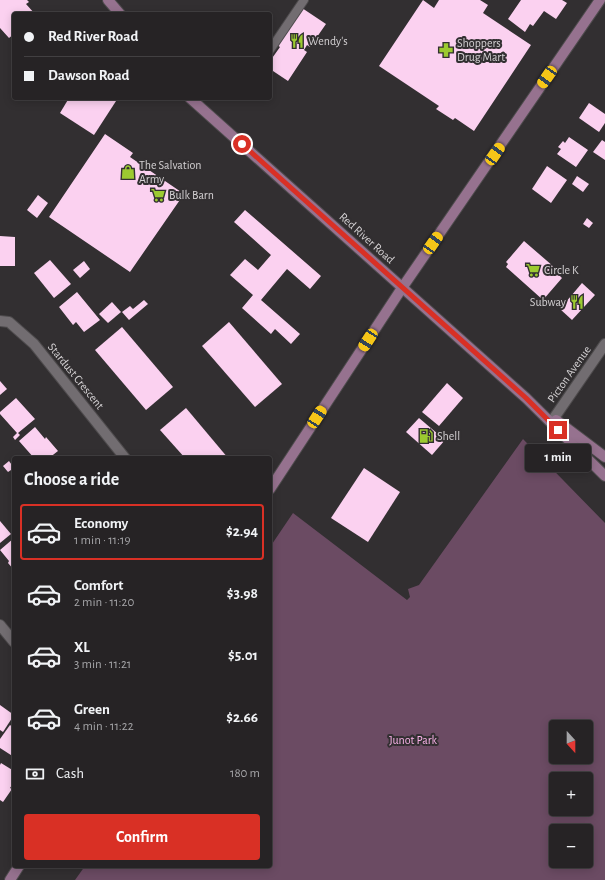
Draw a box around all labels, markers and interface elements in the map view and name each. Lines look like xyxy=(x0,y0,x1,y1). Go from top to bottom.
text: Red River Road xyxy=(48,29,138,44)
restaurant icon: Wendy's xyxy=(289,33,305,49)
place label: Wendy's xyxy=(308,35,348,48)
place label: Shoppers Drug Mart xyxy=(457,37,505,63)
pharmacy icon: Shoppers Drug Mart xyxy=(438,42,454,58)
car xyxy=(535,64,559,90)
text: Dawson Road xyxy=(48,68,130,83)
route start xyxy=(233,135,251,153)
car xyxy=(483,141,507,167)
place label: The Salvation Army xyxy=(139,159,202,186)
shop icon: The Salvation Army xyxy=(120,164,136,180)
supermarket icon: Bulk Barn xyxy=(150,187,166,203)
place label: Bulk Barn xyxy=(169,189,214,201)
street label: Red River Road xyxy=(337,210,397,266)
car xyxy=(421,230,445,256)
supermarket icon: Circle K xyxy=(525,262,541,278)
place label: Circle K xyxy=(544,264,579,276)
restaurant icon: Subway xyxy=(569,294,585,310)
place label: Subway xyxy=(530,296,566,309)
car xyxy=(356,327,380,353)
street label: Stardust Crescent xyxy=(46,341,106,412)
street label: Picton Avenue xyxy=(545,343,593,405)
car xyxy=(305,404,329,430)
route end xyxy=(549,421,567,439)
fuel station icon: Shell xyxy=(418,428,434,444)
place label: Shell xyxy=(437,430,460,442)
callout: 1 min xyxy=(525,444,591,472)
text: 1 min xyxy=(544,451,572,464)
text: Choose a ride xyxy=(24,471,119,489)
icon: car xyxy=(26,514,62,550)
text: Economy xyxy=(74,516,128,531)
text: $2.94 xyxy=(226,524,258,539)
text: 1 min · 11:19 xyxy=(74,534,131,547)
icon: car xyxy=(26,576,62,612)
text: Comfort xyxy=(74,578,123,593)
text: $3.98 xyxy=(227,586,258,601)
text: 2 min · 11:20 xyxy=(74,596,134,609)
icon: car xyxy=(26,638,62,674)
text: XL xyxy=(74,640,90,655)
text: $5.01 xyxy=(228,648,258,663)
text: 3 min · 11:21 xyxy=(74,658,131,671)
icon: car xyxy=(26,700,62,736)
text: Green xyxy=(74,702,110,717)
text: $2.66 xyxy=(226,710,258,725)
text: 4 min · 11:22 xyxy=(74,720,134,733)
north arrow xyxy=(549,720,593,764)
map controls xyxy=(549,720,593,868)
park label: Junot Park xyxy=(389,734,438,746)
icon: cash xyxy=(24,763,46,785)
text: Cash xyxy=(56,766,84,781)
text: 180 m xyxy=(230,767,260,780)
button: + xyxy=(549,772,593,816)
button: Confirm xyxy=(24,814,260,860)
button: − xyxy=(549,824,593,868)

